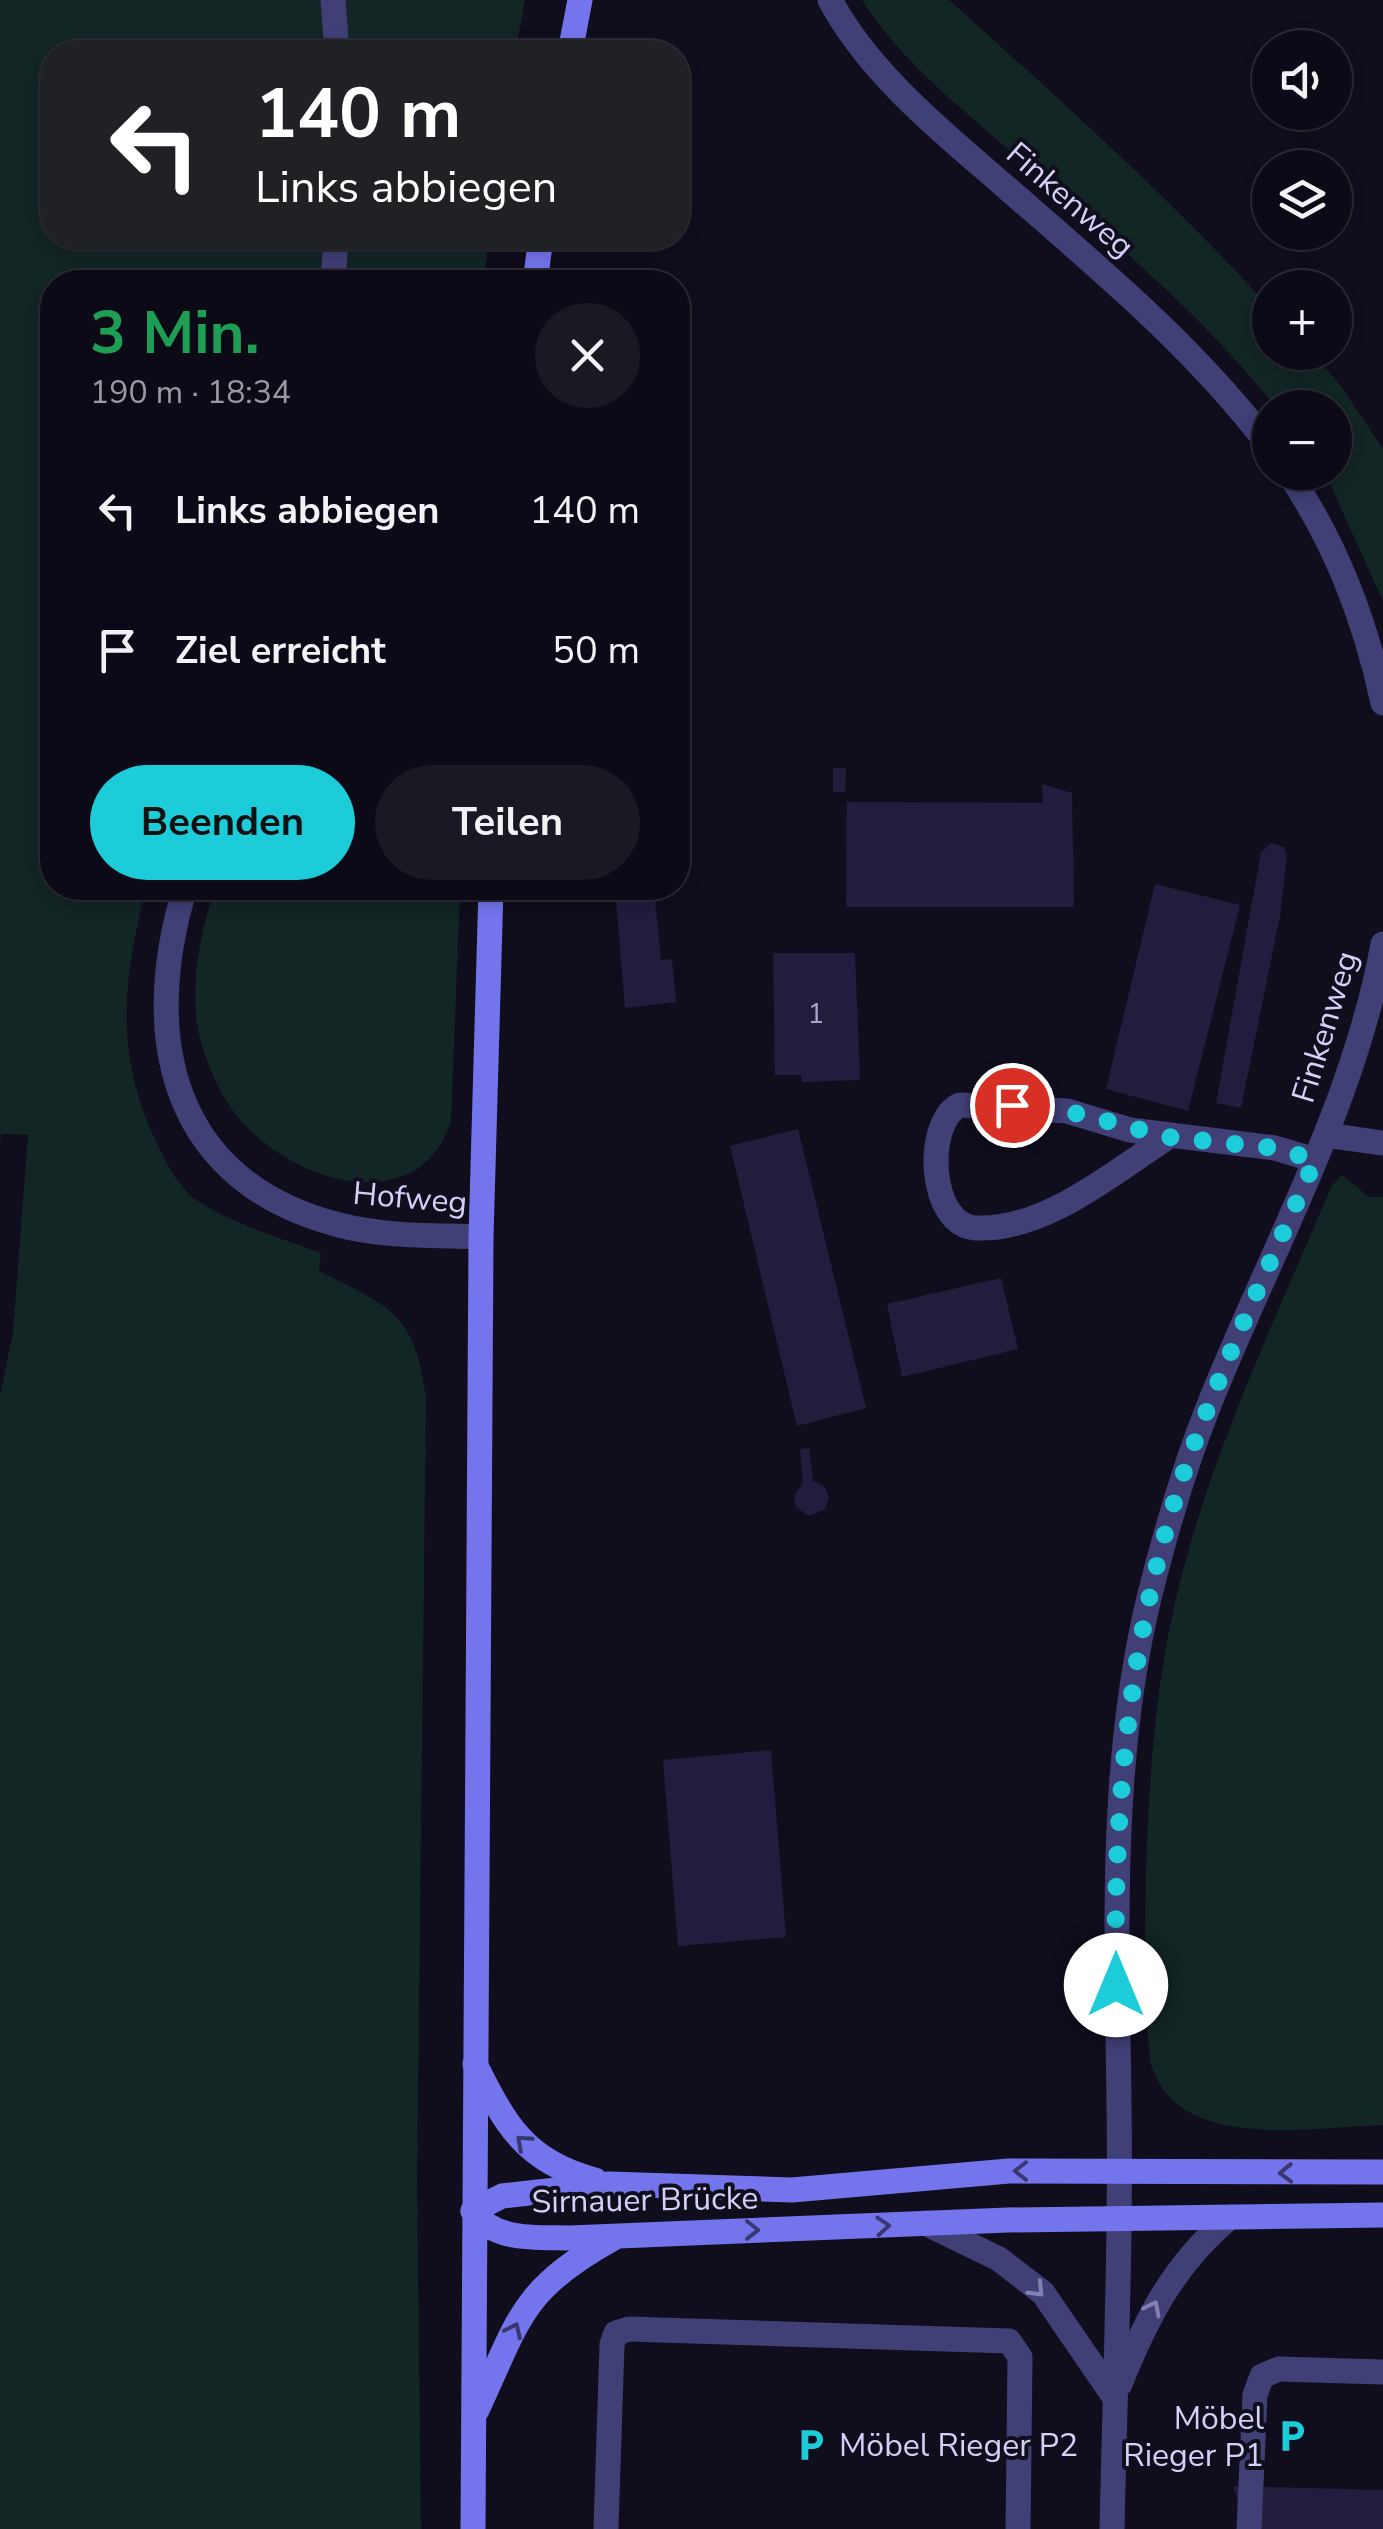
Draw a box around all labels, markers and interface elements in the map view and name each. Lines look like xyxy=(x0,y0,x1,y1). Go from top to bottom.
map controls xyxy=(1252,30,1352,490)
button: sound xyxy=(1252,30,1352,130)
text: 140 m xyxy=(255,66,461,162)
icon: left xyxy=(90,80,220,210)
street label: Finkenweg xyxy=(997,133,1143,267)
button: layers xyxy=(1252,150,1352,250)
text: Links abbiegen xyxy=(255,157,557,218)
button: + xyxy=(1252,270,1352,370)
text: 3 Min. xyxy=(90,292,260,374)
button: close xyxy=(535,303,640,408)
text: 190 m · 18:34 xyxy=(90,371,291,414)
button: − xyxy=(1252,390,1352,490)
icon: left xyxy=(90,483,145,538)
text: Links abbiegen xyxy=(175,485,440,536)
text: 140 m xyxy=(529,485,640,536)
icon: arrive xyxy=(90,623,145,678)
text: Ziel erreicht xyxy=(175,625,386,676)
text: 50 m xyxy=(552,625,640,676)
button: Beenden xyxy=(90,765,355,880)
button: Teilen xyxy=(375,765,640,880)
street label: Finkenweg xyxy=(1282,946,1368,1108)
house number: 1 xyxy=(808,995,824,1033)
pin xyxy=(970,1063,1055,1148)
icon: arrive xyxy=(985,1078,1040,1133)
street label: Hofweg xyxy=(351,1172,469,1224)
position arrow xyxy=(1064,1933,1168,2037)
one-way arrow xyxy=(516,2135,535,2153)
one-way arrow xyxy=(1013,2160,1028,2182)
one-way arrow xyxy=(1277,2162,1292,2184)
street label: Sirnauer Brücke xyxy=(531,2177,759,2223)
one-way arrow xyxy=(875,2216,891,2237)
one-way arrow xyxy=(746,2219,761,2241)
one-way arrow xyxy=(1025,2279,1043,2297)
one-way arrow xyxy=(1141,2300,1161,2318)
one-way arrow xyxy=(501,2322,521,2340)
place label: Möbel Rieger P1 xyxy=(1123,2397,1265,2477)
parking icon: Möbel Rieger P1 xyxy=(1273,2417,1311,2455)
place label: Möbel Rieger P2 xyxy=(839,2424,1078,2467)
parking icon: Möbel Rieger P2 xyxy=(792,2426,830,2464)

